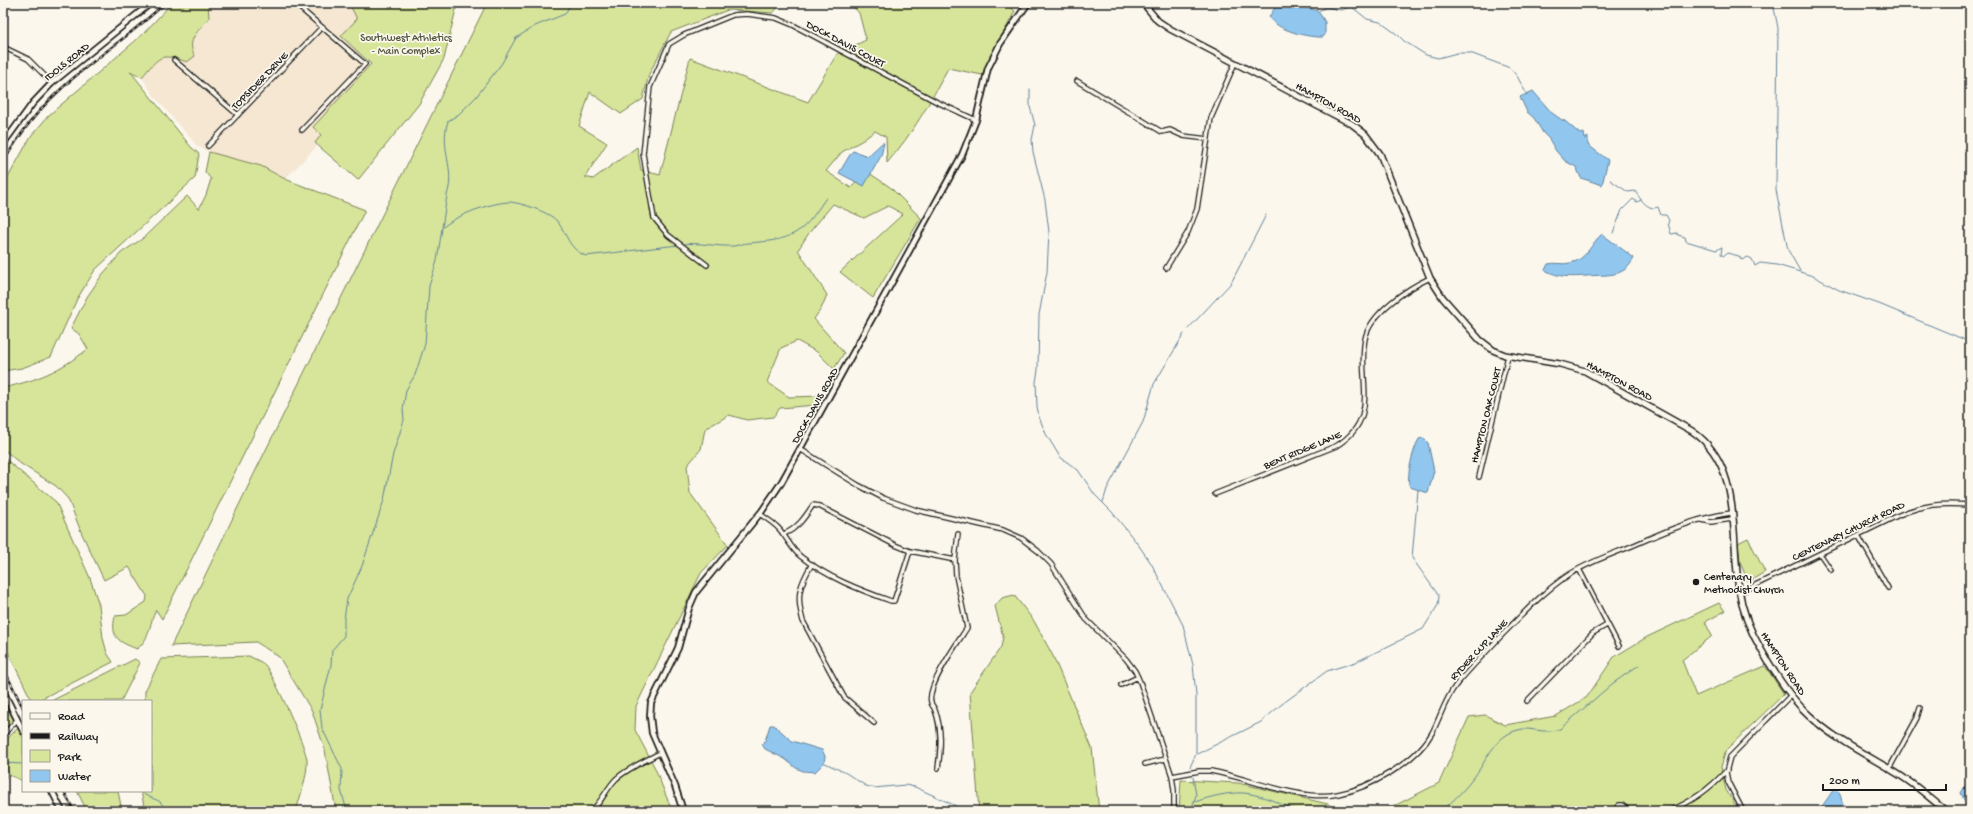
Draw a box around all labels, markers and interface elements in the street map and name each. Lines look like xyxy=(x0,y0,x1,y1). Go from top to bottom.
street label: DOCK DAVIS COURT xyxy=(803,18,887,71)
park label: Southwest Athletics - Main Complex xyxy=(360,33,453,58)
street label: IDOLS ROAD xyxy=(42,40,93,84)
street label: TOPSIDER DRIVE xyxy=(229,49,292,113)
street label: HAMPTON ROAD xyxy=(1293,81,1364,127)
street label: HAMPTON ROAD xyxy=(1584,359,1655,405)
street label: DOCK DAVIS ROAD xyxy=(790,365,842,447)
street label: HAMPTON OAK COURT xyxy=(1469,366,1505,464)
street label: BENT RIDGE LANE xyxy=(1261,429,1344,473)
street label: CENTENARY CHURCH ROAD xyxy=(1791,499,1908,564)
place label: Centenary Methodist Church xyxy=(1704,572,1784,597)
marker: Centenary Methodist Church xyxy=(1691,577,1701,587)
street label: RYDER CUP LANE xyxy=(1448,617,1512,683)
street label: HAMPTON ROAD xyxy=(1757,630,1808,699)
legend xyxy=(22,700,152,792)
text: Road xyxy=(58,711,85,725)
text: Railway xyxy=(58,731,98,745)
text: Park xyxy=(57,751,83,765)
scale bar xyxy=(1823,766,1946,792)
text: Water xyxy=(58,771,92,785)
text: 200 m xyxy=(1829,775,1860,789)

